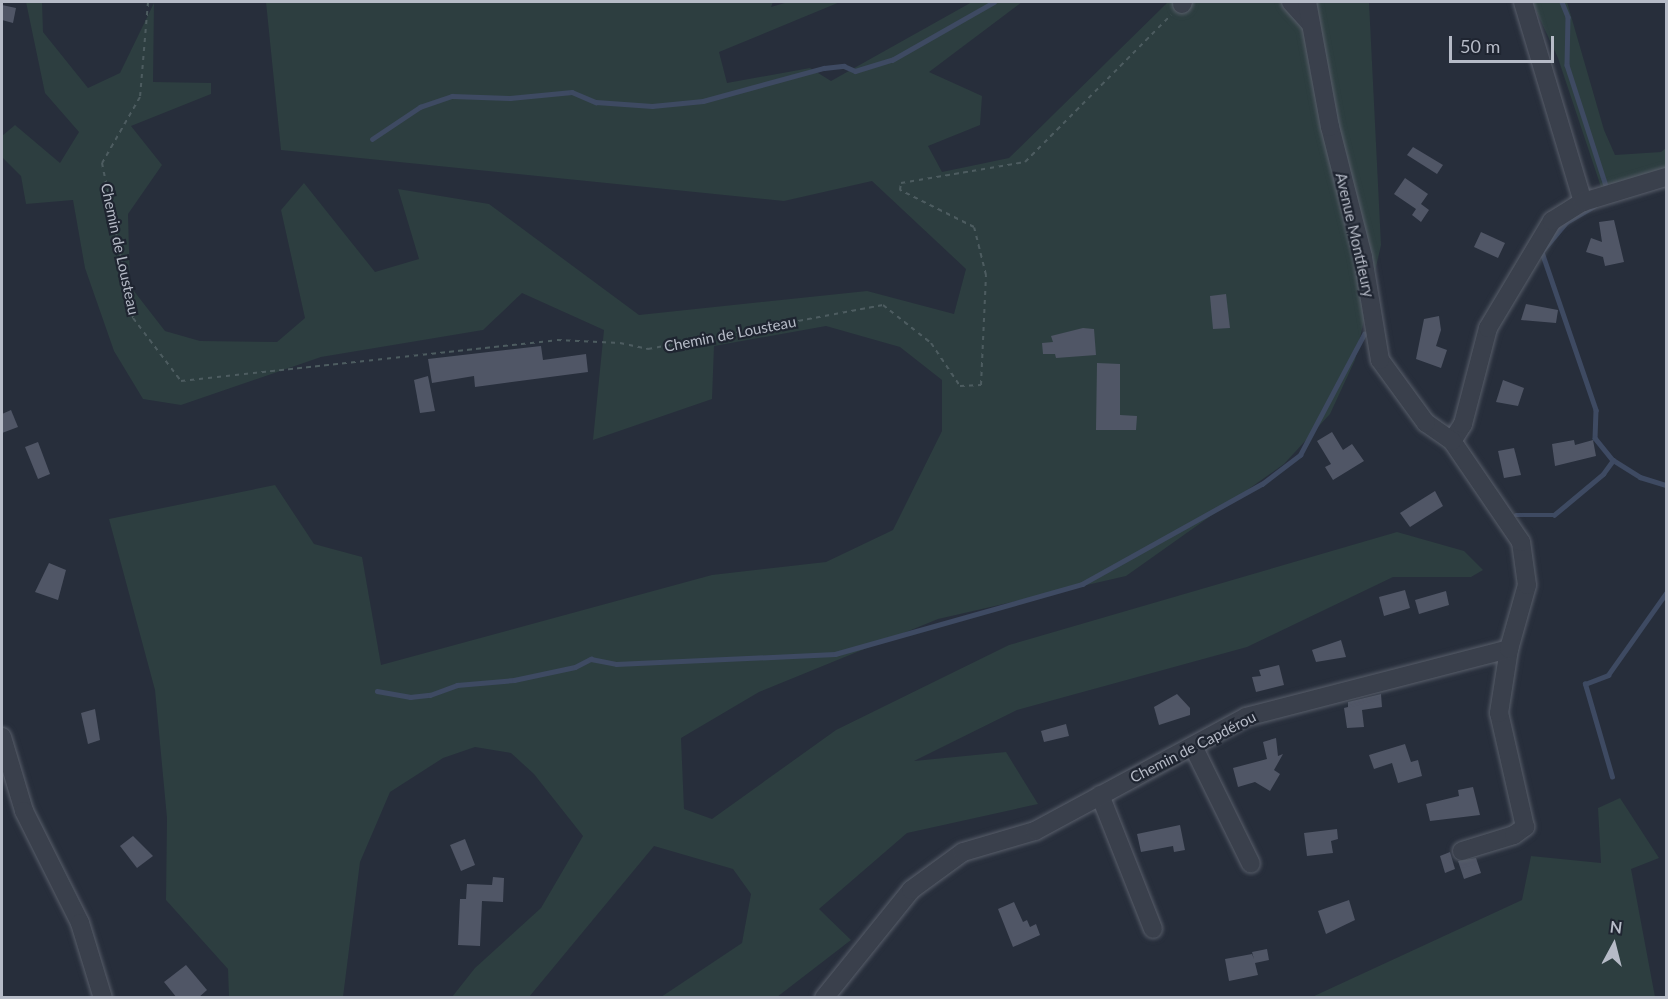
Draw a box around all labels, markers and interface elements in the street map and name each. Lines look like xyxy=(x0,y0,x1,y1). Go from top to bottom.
scale bar xyxy=(1452,24,1557,62)
text: 50 m xyxy=(1460,35,1500,57)
street label: Avenue Montfleury xyxy=(1332,171,1378,299)
street label: Chemin de Lousteau xyxy=(97,181,143,317)
street label: Chemin de Lousteau xyxy=(662,312,798,356)
street label: Chemin de Capdérou xyxy=(1127,707,1259,787)
north arrow xyxy=(1584,915,1644,975)
text: N xyxy=(1609,916,1624,937)

